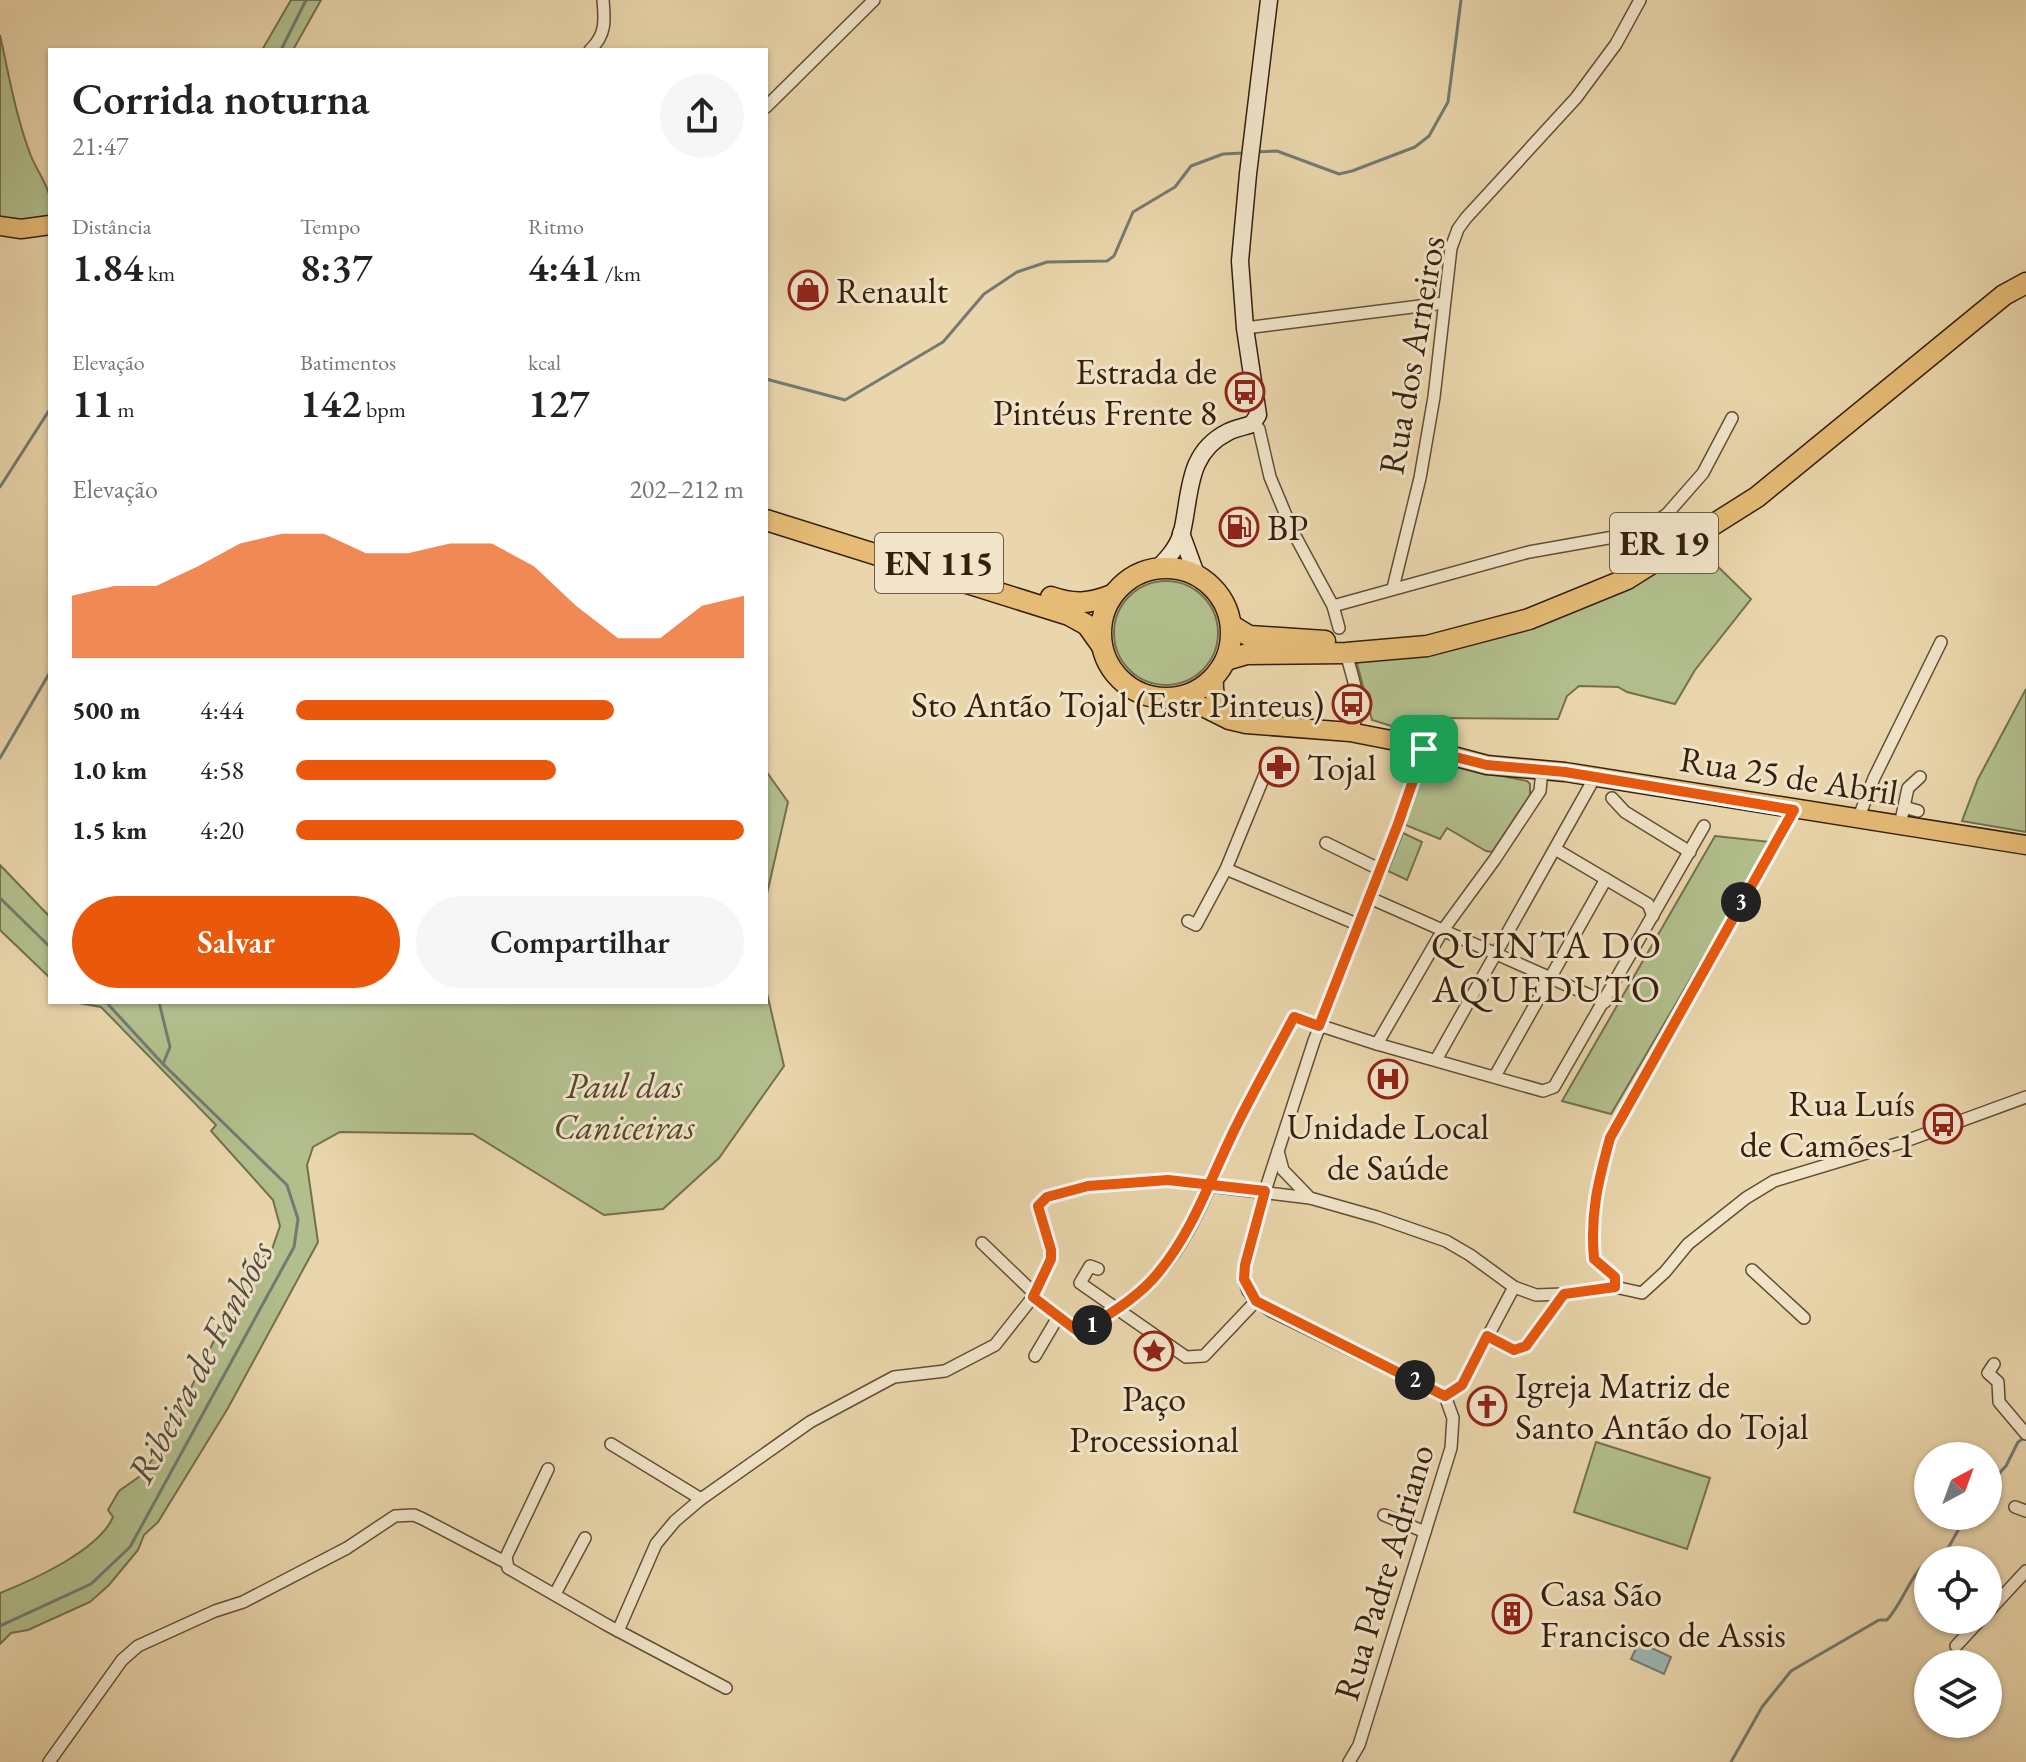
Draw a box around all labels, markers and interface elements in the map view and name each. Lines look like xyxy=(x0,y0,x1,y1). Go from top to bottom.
text: Corrida noturna xyxy=(72,70,370,127)
button: share xyxy=(660,74,744,158)
text: 21:47 xyxy=(72,129,128,163)
text: Distância xyxy=(72,212,152,241)
text: Tempo xyxy=(300,212,360,241)
text: Ritmo xyxy=(528,212,584,241)
street label: Rua dos Arneiros xyxy=(1367,232,1456,478)
text: 1.84 xyxy=(72,241,143,293)
text: 8:37 xyxy=(300,241,372,293)
text: 4:41 xyxy=(528,241,600,293)
text: km xyxy=(143,259,175,288)
text: /km xyxy=(600,259,641,288)
place label: Renault xyxy=(836,267,949,314)
shop icon: Renault xyxy=(787,269,829,311)
text: Elevação xyxy=(72,348,145,377)
text: Batimentos xyxy=(300,348,396,377)
text: kcal xyxy=(528,348,561,377)
place label: Estrada de Pintéus Frente 8 xyxy=(993,348,1217,436)
bus stop icon: Estrada de Pintéus Frente 8 xyxy=(1224,371,1266,413)
text: 11 xyxy=(72,377,113,429)
text: 142 xyxy=(300,377,362,429)
text: 127 xyxy=(528,377,590,429)
text: m xyxy=(113,395,135,424)
text: bpm xyxy=(362,395,406,424)
text: Elevação xyxy=(72,472,158,506)
text: 202–212 m xyxy=(629,472,744,506)
place label: BP xyxy=(1267,504,1308,551)
fuel station icon: BP xyxy=(1218,506,1260,548)
road number: ER 19 xyxy=(1610,513,1718,573)
road number: EN 115 xyxy=(875,533,1003,593)
place label: Sto Antão Tojal (Estr Pinteus) xyxy=(911,681,1324,728)
bus stop icon: Sto Antão Tojal (Estr Pinteus) xyxy=(1331,683,1373,725)
text: 500 m xyxy=(72,693,140,727)
text: 4:44 xyxy=(200,693,244,727)
pin xyxy=(1390,715,1458,783)
icon: arrive xyxy=(1402,727,1446,771)
street label: Rua 25 de Abril xyxy=(1676,735,1901,816)
place label: Tojal xyxy=(1307,744,1376,791)
pharmacy icon: Tojal xyxy=(1258,746,1300,788)
text: 1.0 km xyxy=(72,753,147,787)
text: 4:58 xyxy=(200,753,244,787)
text: 1.5 km xyxy=(72,813,147,847)
text: 4:20 xyxy=(200,813,244,847)
pin: 3 xyxy=(1721,882,1761,922)
text: 3 xyxy=(1735,887,1747,916)
button: Salvar xyxy=(72,896,400,988)
button: Compartilhar xyxy=(416,896,744,988)
district label: QUINTA DO AQUEDUTO xyxy=(1431,920,1663,1013)
hospital icon: Unidade Local de Saúde xyxy=(1367,1058,1409,1100)
park label: Paul das Caniceiras xyxy=(553,1062,696,1150)
place label: Rua Luís de Camões 1 xyxy=(1740,1080,1915,1168)
place label: Unidade Local de Saúde xyxy=(1287,1103,1489,1191)
bus stop icon: Rua Luís de Camões 1 xyxy=(1922,1103,1964,1145)
water label: Ribeira de Fanhões xyxy=(115,1232,284,1492)
pin: 1 xyxy=(1072,1305,1112,1345)
text: 1 xyxy=(1086,1310,1098,1339)
place icon: Paço Processional xyxy=(1133,1330,1175,1372)
pin: 2 xyxy=(1395,1360,1435,1400)
place label: Igreja Matriz de Santo Antão do Tojal xyxy=(1515,1362,1809,1450)
text: 2 xyxy=(1409,1365,1421,1394)
place label: Paço Processional xyxy=(1069,1375,1239,1463)
church icon: Igreja Matriz de Santo Antão do Tojal xyxy=(1466,1385,1508,1427)
street label: Rua Padre Adriano xyxy=(1322,1438,1445,1706)
north arrow xyxy=(1914,1442,2002,1530)
map controls xyxy=(1914,1442,2002,1738)
button: locate xyxy=(1914,1546,2002,1634)
place label: Casa São Francisco de Assis xyxy=(1540,1570,1786,1658)
building icon: Casa São Francisco de Assis xyxy=(1491,1593,1533,1635)
button: layers xyxy=(1914,1650,2002,1738)

